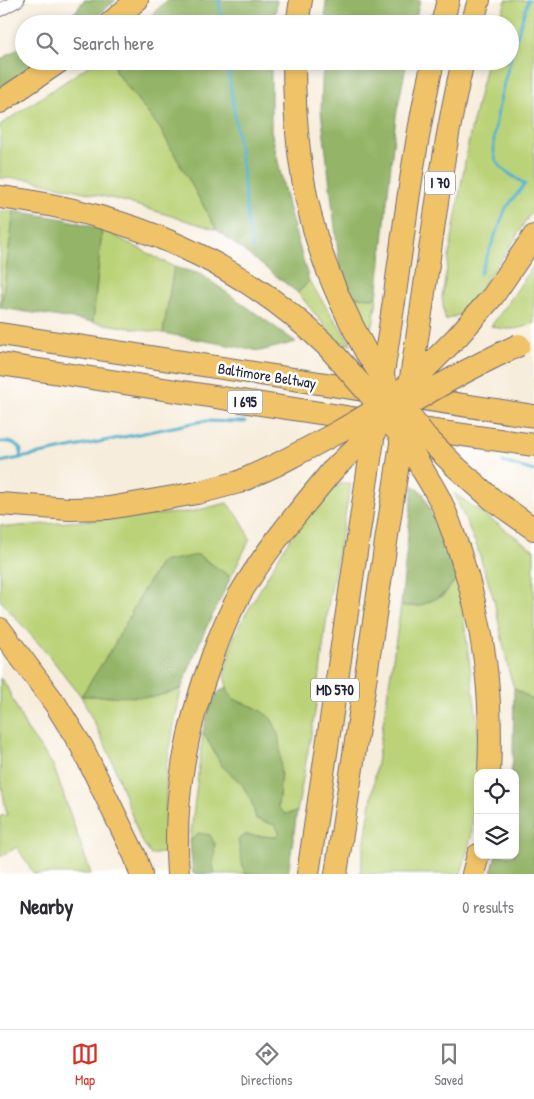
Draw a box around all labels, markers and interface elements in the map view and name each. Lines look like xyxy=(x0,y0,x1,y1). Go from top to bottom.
search box xyxy=(15,15,519,70)
icon: search xyxy=(33,29,61,57)
text: Search here xyxy=(73,30,154,56)
road number: I 70 xyxy=(425,172,455,194)
street label: Baltimore Beltway xyxy=(216,357,318,394)
road number: I 695 xyxy=(228,391,262,414)
road number: MD 570 xyxy=(311,678,359,702)
map controls xyxy=(474,769,519,859)
button: locate xyxy=(474,769,519,814)
button: layers xyxy=(474,814,519,859)
text: Nearby xyxy=(20,892,73,921)
text: 0 results xyxy=(462,896,514,918)
tab: Map xyxy=(71,1040,99,1089)
tab: Directions xyxy=(241,1040,292,1089)
tab: Saved xyxy=(434,1040,463,1089)

